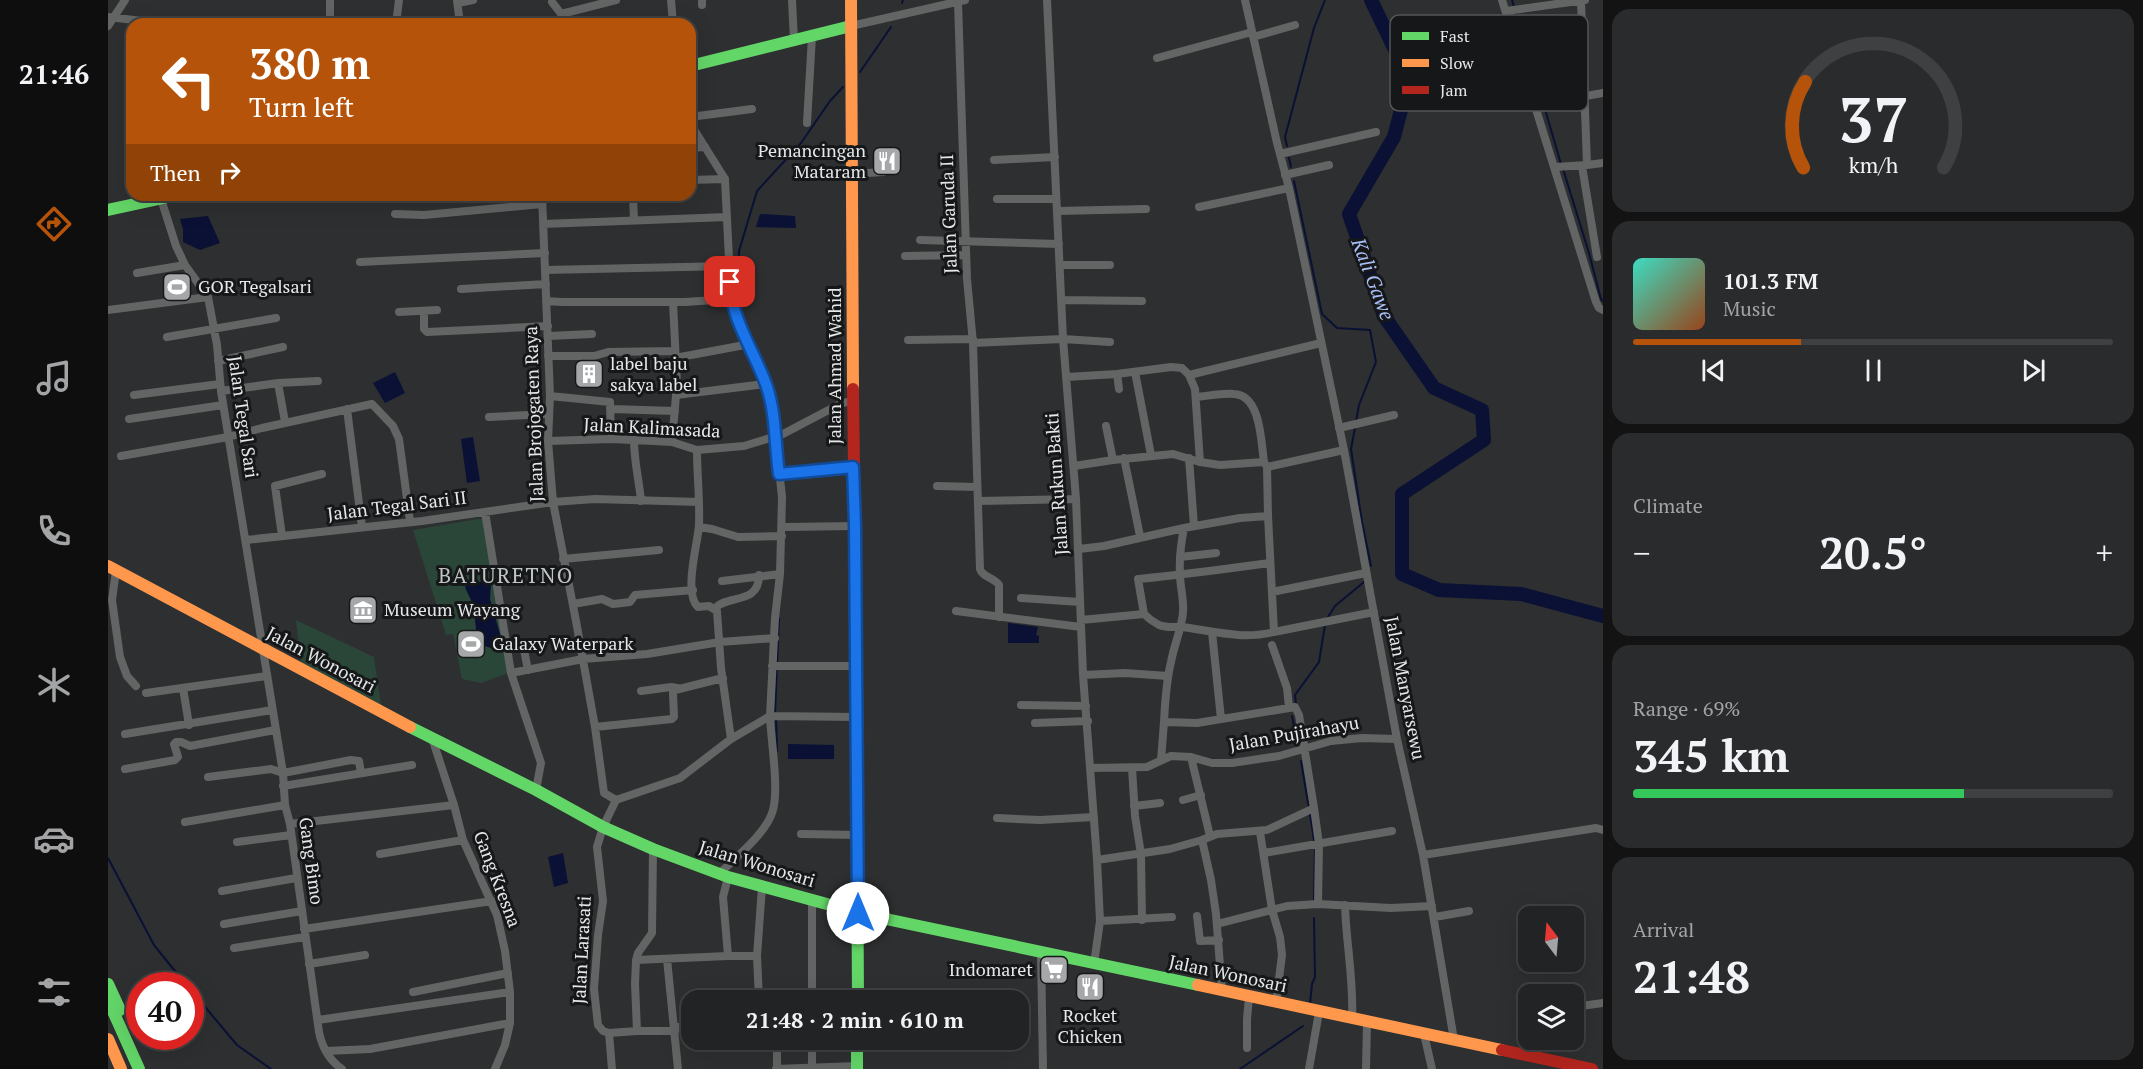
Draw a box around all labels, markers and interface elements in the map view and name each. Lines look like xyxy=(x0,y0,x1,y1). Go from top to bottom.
legend xyxy=(1390,15,1588,111)
text: Fast xyxy=(1440,25,1470,47)
text: 380 m xyxy=(249,35,370,91)
icon: left xyxy=(150,42,228,120)
text: Slow xyxy=(1440,52,1474,74)
text: 21:46 xyxy=(19,56,89,92)
text: 37 xyxy=(1838,77,1908,160)
text: Jam xyxy=(1440,79,1468,101)
text: Turn left xyxy=(249,89,354,125)
place label: Pemancingan Mataram xyxy=(758,138,866,183)
restaurant icon: Pemancingan Mataram xyxy=(871,145,903,177)
text: km/h xyxy=(1848,151,1898,179)
street label: Jalan Garuda II xyxy=(934,154,962,274)
icon: right xyxy=(213,156,246,189)
text: Then xyxy=(150,158,201,187)
icon: directions xyxy=(33,203,75,245)
water label: Kali Gawe xyxy=(1345,233,1401,324)
pin xyxy=(704,256,755,307)
icon: arrive xyxy=(713,265,746,298)
text: 101.3 FM xyxy=(1723,266,1818,295)
sports icon: GOR Tegalsari xyxy=(161,271,193,303)
place label: GOR Tegalsari xyxy=(198,274,312,298)
street label: Jalan Ahmad Wahid xyxy=(822,287,846,445)
text: Music xyxy=(1723,295,1776,322)
street label: Jalan Brojogaten Raya xyxy=(518,326,548,502)
place label: label baju sakya label xyxy=(610,351,698,396)
street label: Jalan Tegal Sari xyxy=(224,354,264,480)
icon: previous xyxy=(1697,354,1730,387)
icon: pause xyxy=(1857,354,1890,387)
icon: next xyxy=(2017,354,2050,387)
icon: music xyxy=(33,357,75,399)
building icon: label baju sakya label xyxy=(573,358,605,390)
street label: Jalan Kalimasada xyxy=(583,411,721,443)
street label: Jalan Rukun Bakti xyxy=(1039,412,1073,556)
street label: Jalan Tegal Sari II xyxy=(326,485,468,525)
text: Climate xyxy=(1633,492,1703,519)
icon: phone xyxy=(33,510,75,552)
text: 20.5° xyxy=(1819,522,1927,582)
text: − xyxy=(1633,531,1651,574)
text: + xyxy=(2095,531,2113,574)
district label: BATURETNO xyxy=(438,561,574,589)
museum icon: Museum Wayang xyxy=(347,594,379,626)
place label: Museum Wayang xyxy=(384,597,521,621)
street label: Jalan Manyarsewu xyxy=(1380,614,1432,762)
street label: Jalan Wonosari xyxy=(263,620,380,698)
sports icon: Galaxy Waterpark xyxy=(455,628,487,660)
place label: Galaxy Waterpark xyxy=(492,631,634,655)
icon: climate xyxy=(33,664,75,706)
text: Range · 69% xyxy=(1633,695,1740,722)
street label: Jalan Pujirahayu xyxy=(1227,710,1361,756)
text: 345 km xyxy=(1633,725,1789,785)
street label: Gang Bimo xyxy=(294,816,330,906)
icon: car xyxy=(33,818,75,860)
street label: Gang Kresna xyxy=(469,827,527,930)
street label: Jalan Wonosari xyxy=(696,834,818,892)
position arrow xyxy=(826,881,890,945)
street label: Jalan Larasati xyxy=(566,895,596,1005)
north arrow xyxy=(1518,906,1584,972)
map controls xyxy=(1518,906,1584,1050)
text: Arrival xyxy=(1633,916,1694,943)
text: 21:48 xyxy=(1633,946,1750,1006)
street label: Jalan Wonosari xyxy=(1167,949,1290,997)
supermarket icon: Indomaret xyxy=(1038,954,1070,986)
place label: Indomaret xyxy=(949,957,1033,981)
icon: filters xyxy=(33,971,75,1013)
restaurant icon: Rocket Chicken xyxy=(1074,971,1106,1003)
speed limit sign: 40 xyxy=(126,972,204,1050)
button: layers xyxy=(1518,984,1584,1050)
place label: Rocket Chicken xyxy=(1058,1003,1123,1048)
text: 21:48 · 2 min · 610 m xyxy=(746,1005,964,1034)

